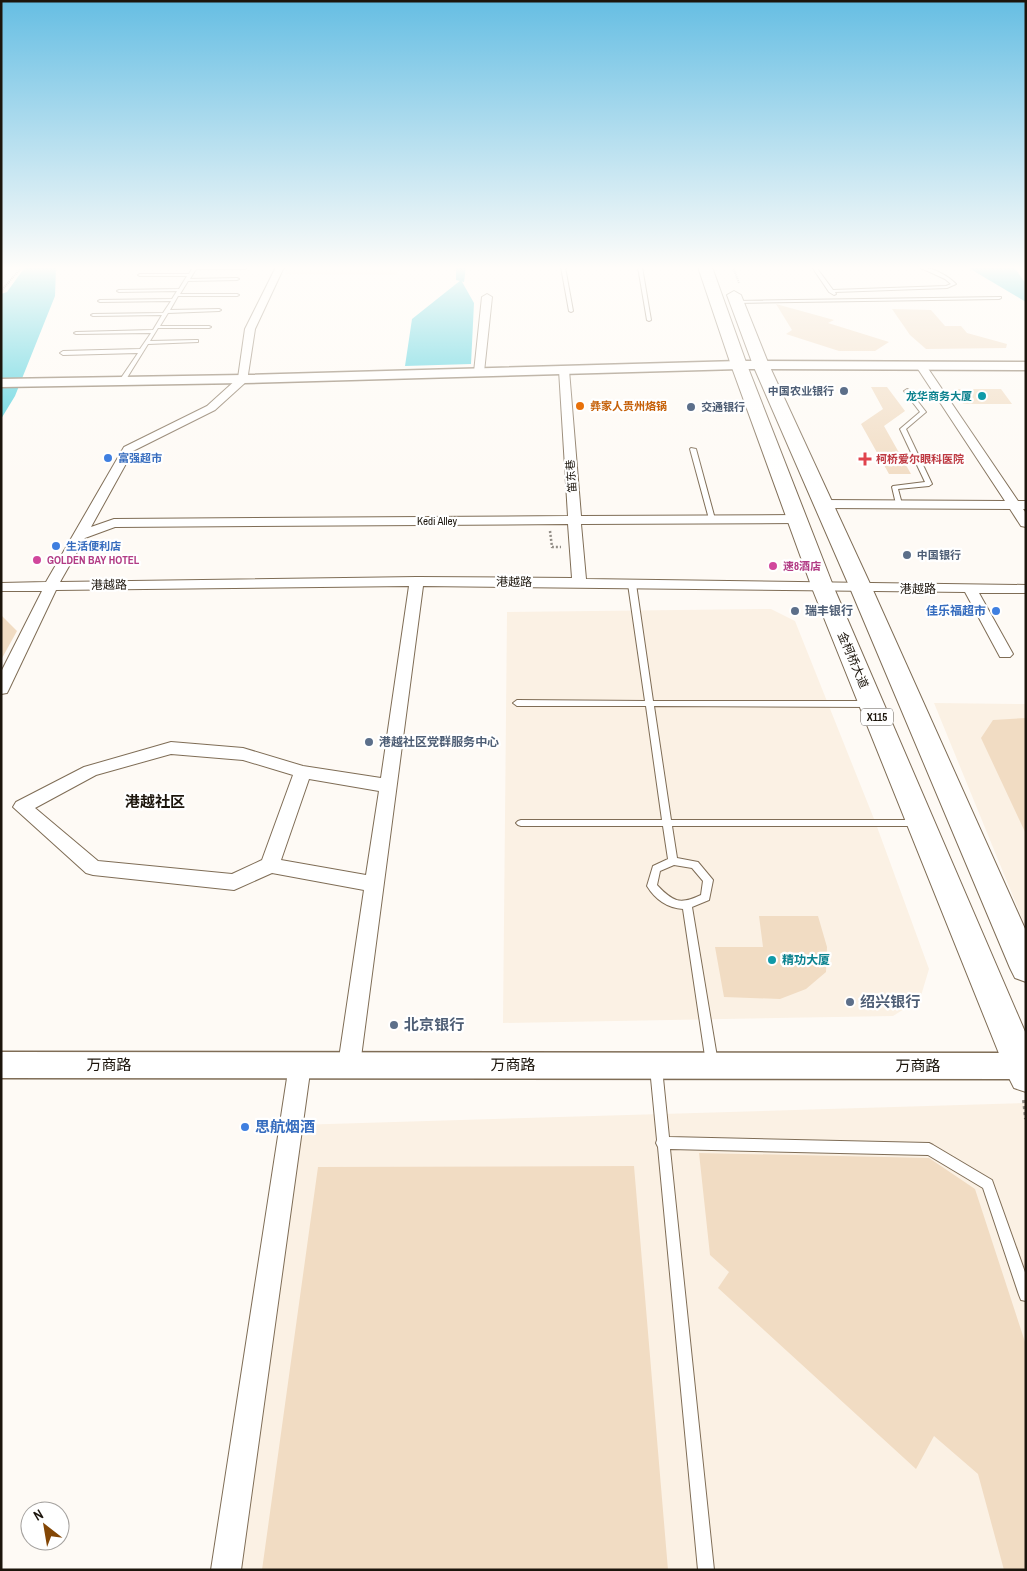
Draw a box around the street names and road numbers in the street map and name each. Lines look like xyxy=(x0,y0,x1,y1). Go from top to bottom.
street label: 笛东巷 xyxy=(563,459,579,493)
street label: Kedi Alley xyxy=(417,514,458,528)
street label: 港越路 xyxy=(496,574,532,590)
street label: 港越路 xyxy=(91,577,127,593)
street label: 港越路 xyxy=(900,581,936,597)
street label: 金柯桥大道 xyxy=(834,629,872,691)
road number: X115 xyxy=(861,709,893,726)
street label: 万商路 xyxy=(86,1054,132,1075)
street label: 万商路 xyxy=(490,1054,536,1075)
street label: 万商路 xyxy=(895,1055,941,1076)

